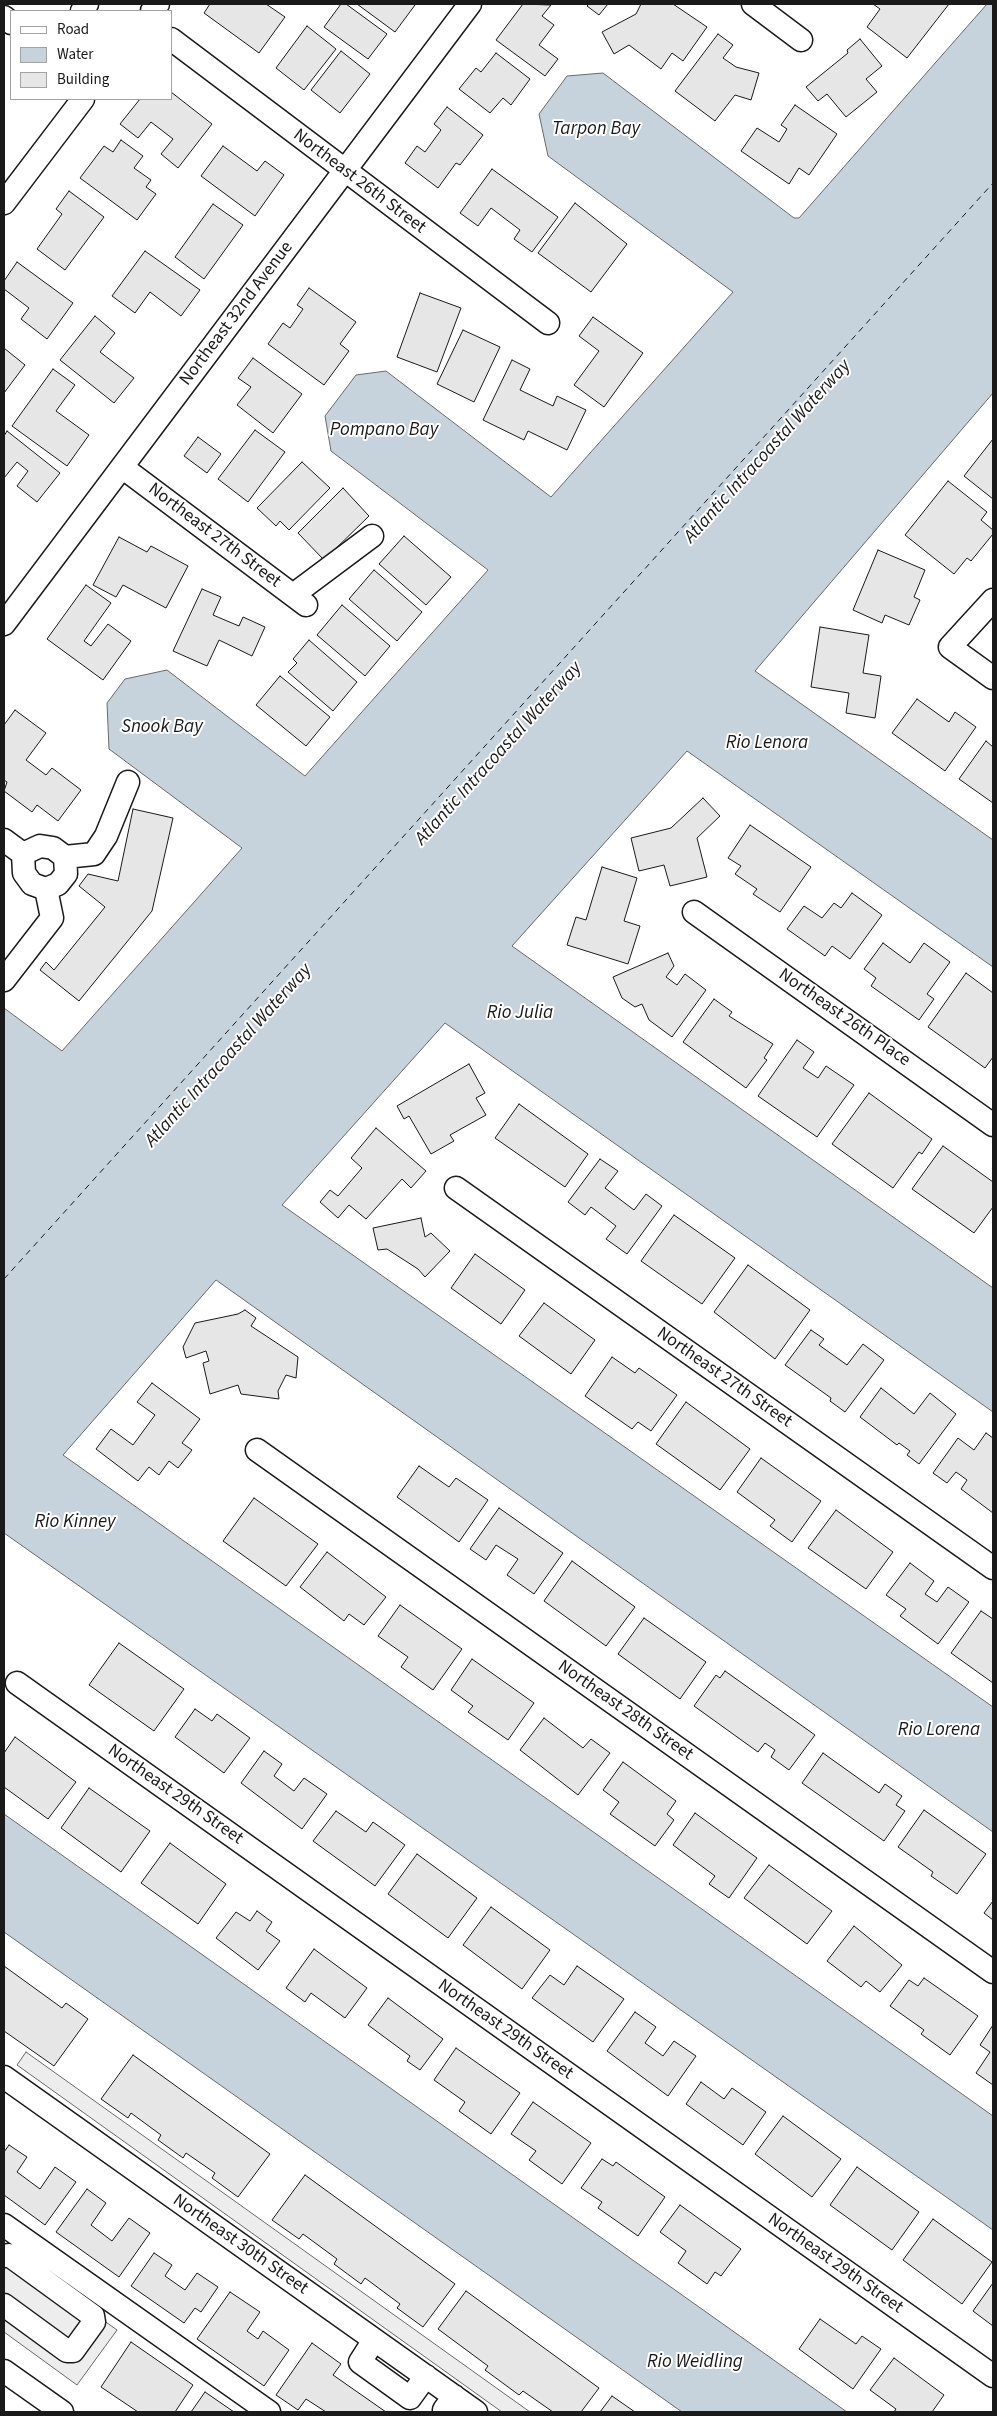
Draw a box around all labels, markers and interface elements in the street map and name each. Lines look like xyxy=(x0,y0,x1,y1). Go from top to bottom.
legend xyxy=(10,10,172,100)
text: Road xyxy=(57,19,89,40)
text: Water xyxy=(57,44,93,65)
text: Building xyxy=(57,69,109,90)
water label: Tarpon Bay xyxy=(552,119,640,141)
street label: Northeast 26th Street xyxy=(288,125,430,239)
street label: Northeast 32nd Avenue xyxy=(176,238,298,390)
water label: Atlantic Intracoastal Waterway xyxy=(680,356,856,548)
water label: Pompano Bay xyxy=(330,420,438,442)
street label: Northeast 27th Street xyxy=(143,479,285,593)
water label: Atlantic Intracoastal Waterway xyxy=(411,658,587,850)
water label: Snook Bay xyxy=(121,717,203,739)
water label: Rio Lenora xyxy=(726,733,808,755)
water label: Atlantic Intracoastal Waterway xyxy=(141,960,317,1152)
street label: Northeast 26th Place xyxy=(774,964,914,1072)
water label: Rio Julia xyxy=(487,1003,553,1025)
street label: Northeast 27th Street xyxy=(652,1323,796,1433)
water label: Rio Kinney xyxy=(35,1512,115,1534)
street label: Northeast 28th Street xyxy=(553,1656,697,1766)
water label: Rio Lorena xyxy=(898,1720,980,1742)
street label: Northeast 29th Street xyxy=(103,1740,247,1850)
street label: Northeast 29th Street xyxy=(433,1975,577,2085)
street label: Northeast 30th Street xyxy=(168,2190,312,2300)
street label: Northeast 29th Street xyxy=(763,2209,907,2319)
water label: Rio Weidling xyxy=(647,2352,743,2374)

